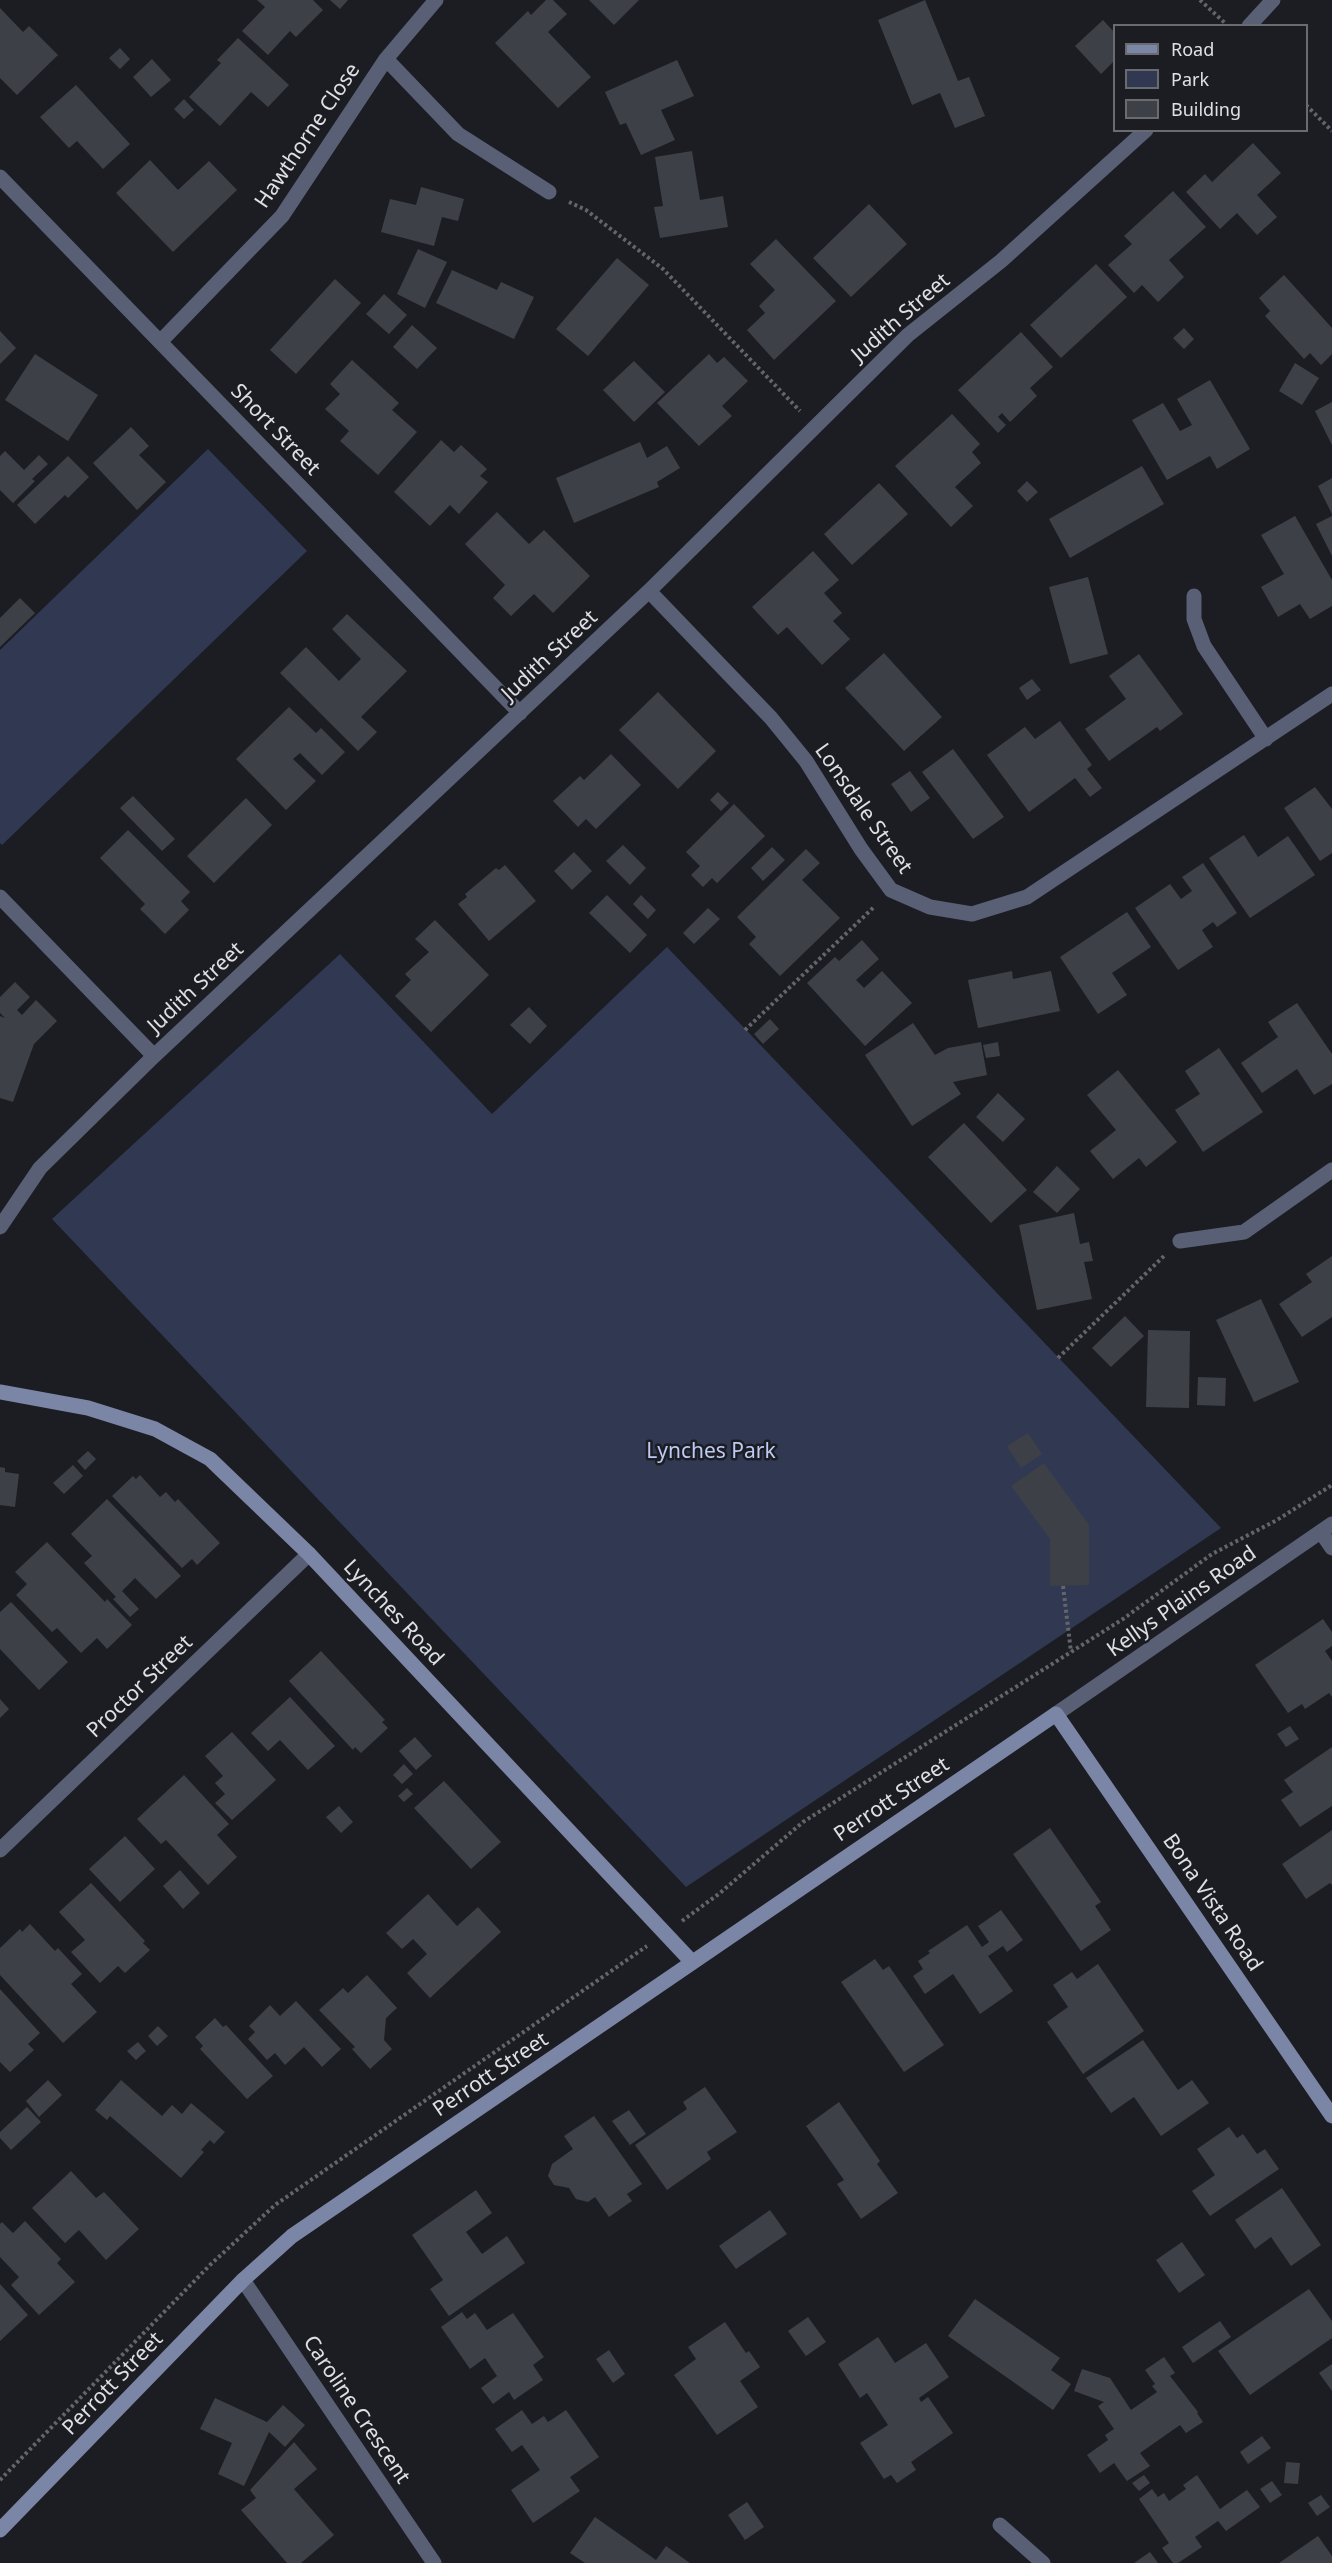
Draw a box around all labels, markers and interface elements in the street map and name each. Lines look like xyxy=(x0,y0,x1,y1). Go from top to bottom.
legend xyxy=(1113,24,1308,132)
text: Road xyxy=(1171,37,1214,61)
street label: Hawthorne Close xyxy=(250,59,366,213)
text: Park xyxy=(1171,67,1209,91)
text: Building xyxy=(1171,97,1241,121)
street label: Judith Street xyxy=(847,269,955,367)
street label: Short Street xyxy=(225,379,325,481)
street label: Judith Street xyxy=(497,605,603,707)
street label: Lonsdale Street xyxy=(809,739,917,879)
street label: Judith Street xyxy=(143,937,249,1039)
park label: Lynches Park xyxy=(646,1439,776,1465)
street label: Kellys Plains Road xyxy=(1103,1541,1261,1663)
street label: Lynches Road xyxy=(338,1555,448,1671)
street label: Proctor Street xyxy=(82,1630,198,1744)
street label: Perrott Street xyxy=(830,1752,954,1848)
street label: Bona Vista Road xyxy=(1157,1830,1267,1976)
street label: Perrott Street xyxy=(429,2027,553,2123)
street label: Perrott Street xyxy=(58,2327,168,2441)
street label: Caroline Crescent xyxy=(297,2331,415,2489)

